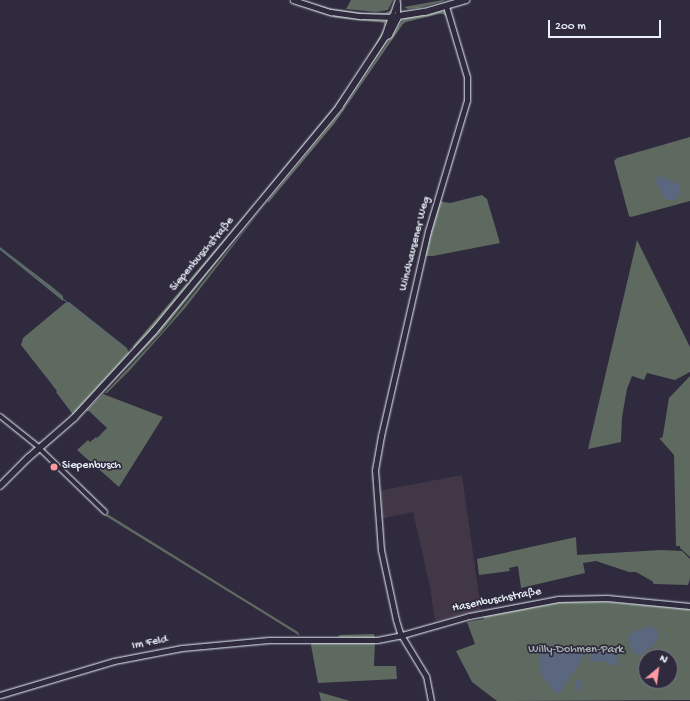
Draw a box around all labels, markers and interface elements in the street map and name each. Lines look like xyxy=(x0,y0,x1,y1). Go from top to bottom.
scale bar xyxy=(550,12,663,38)
text: 200 m xyxy=(555,20,586,34)
street label: Windhausener Weg xyxy=(397,195,435,293)
street label: Siepenbuschstraße xyxy=(168,215,238,295)
place label: Siepenbusch xyxy=(62,460,121,474)
marker: Siepenbusch xyxy=(49,462,59,472)
street label: Hasenbuschstraße xyxy=(451,585,543,617)
street label: Im Feld xyxy=(131,633,169,655)
park label: Willy-Dohmen-Park xyxy=(528,644,624,658)
north arrow xyxy=(638,649,678,689)
text: N xyxy=(657,652,669,666)

